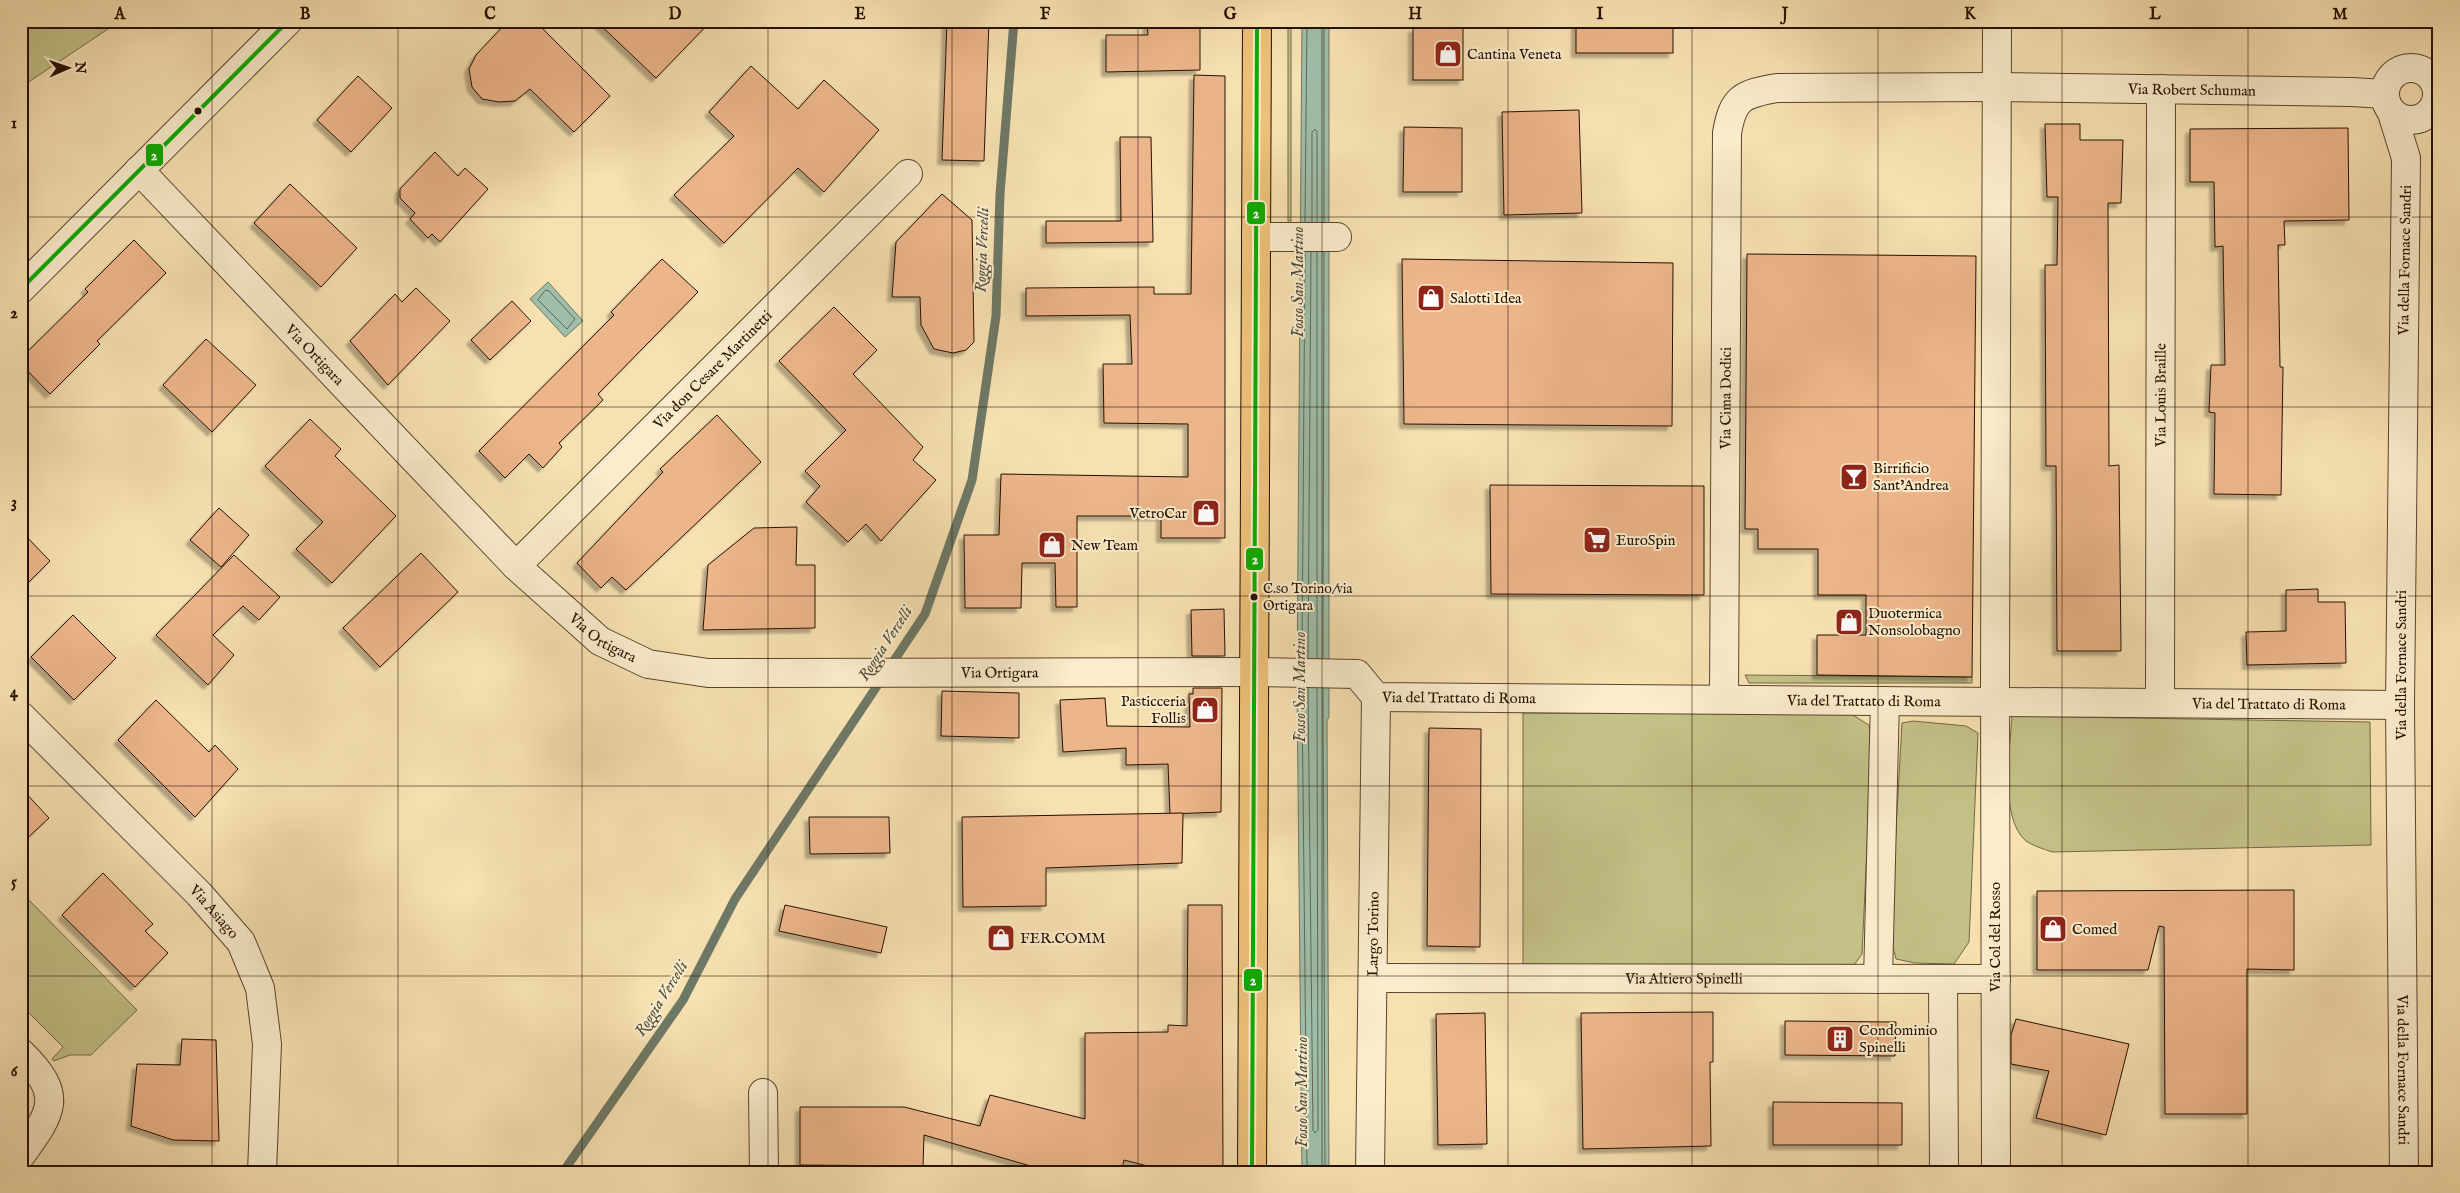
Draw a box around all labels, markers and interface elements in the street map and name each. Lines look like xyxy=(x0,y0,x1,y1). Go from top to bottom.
text: A xyxy=(114,5,127,25)
text: B xyxy=(300,5,311,25)
text: C xyxy=(484,5,496,25)
text: D xyxy=(669,5,682,25)
text: E xyxy=(854,5,866,25)
text: F xyxy=(1040,5,1051,25)
text: G xyxy=(1224,5,1237,25)
text: H xyxy=(1408,5,1422,25)
text: I xyxy=(1597,5,1604,25)
text: J xyxy=(1780,5,1789,25)
text: K xyxy=(1964,5,1977,25)
text: L xyxy=(2149,5,2161,25)
text: M xyxy=(2332,5,2348,25)
shop icon: Cantina Veneta xyxy=(1433,39,1463,69)
north arrow xyxy=(42,42,92,92)
place label: Cantina Veneta xyxy=(1467,45,1562,64)
text: N xyxy=(71,60,89,74)
street label: Via Robert Schuman xyxy=(2127,79,2256,100)
unlabelled marker xyxy=(193,106,203,116)
text: 1 xyxy=(11,114,17,134)
line badge: 2 xyxy=(145,143,164,167)
text: 2 xyxy=(151,147,158,165)
street label: Via della Fornace Sandri xyxy=(2394,185,2416,336)
line badge: 2 xyxy=(1246,201,1266,225)
text: 2 xyxy=(1253,205,1260,223)
water label: Roggia Vercelli xyxy=(972,206,995,293)
water label: Fosso San Martino xyxy=(1289,226,1309,337)
shop icon: Salotti Idea xyxy=(1416,283,1446,313)
place label: Salotti Idea xyxy=(1450,289,1522,308)
text: 2 xyxy=(10,304,18,324)
street label: Via don Cesare Martinetti xyxy=(648,306,776,434)
street label: Via Ortigara xyxy=(281,319,349,390)
street label: Via Louis Braille xyxy=(2151,343,2170,448)
street label: Via Cima Dodici xyxy=(1716,347,1735,450)
place label: Birrificio Sant'Andrea xyxy=(1873,459,1949,495)
bar icon: Birrificio Sant'Andrea xyxy=(1839,462,1869,492)
text: 3 xyxy=(11,493,17,513)
shop icon: VetroCar xyxy=(1191,498,1221,528)
place label: VetroCar xyxy=(1129,504,1187,523)
supermarket icon: EuroSpin xyxy=(1582,525,1612,555)
shop icon: New Team xyxy=(1037,530,1067,560)
place label: EuroSpin xyxy=(1616,531,1676,550)
place label: New Team xyxy=(1071,536,1139,555)
line badge: 2 xyxy=(1245,547,1264,571)
text: 2 xyxy=(1252,551,1259,569)
place label: C.so Torino/via Ortigara xyxy=(1263,580,1354,615)
street label: Via della Fornace Sandri xyxy=(2392,590,2411,741)
marker: C.so Torino/via Ortigara xyxy=(1249,592,1259,602)
water label: Roggia Vercelli xyxy=(854,602,918,685)
place label: Duotermica Nonsolobagno xyxy=(1868,604,1961,640)
shop icon: Duotermica Nonsolobagno xyxy=(1834,607,1864,637)
street label: Via Ortigara xyxy=(565,608,640,667)
water label: Fosso San Martino xyxy=(1291,631,1311,742)
street label: Via Ortigara xyxy=(960,663,1039,682)
text: 4 xyxy=(10,683,19,703)
street label: Via del Trattato di Roma xyxy=(1381,688,1536,708)
street label: Via del Trattato di Roma xyxy=(1786,691,1941,711)
place label: Pasticceria Follis xyxy=(1121,692,1187,728)
street label: Via del Trattato di Roma xyxy=(2191,694,2346,714)
shop icon: Pasticceria Follis xyxy=(1190,695,1220,725)
text: 5 xyxy=(11,873,17,893)
street label: Via Asiago xyxy=(185,880,243,942)
street label: Via Col del Rosso xyxy=(1986,882,2005,993)
street label: Largo Torino xyxy=(1363,891,1383,977)
shop icon: Comed xyxy=(2038,914,2068,944)
place label: Comed xyxy=(2072,920,2118,939)
shop icon: FER.COMM xyxy=(986,923,1016,953)
place label: FER.COMM xyxy=(1020,929,1106,948)
water label: Roggia Vercelli xyxy=(631,956,694,1040)
line badge: 2 xyxy=(1243,968,1263,992)
street label: Via Altiero Spinelli xyxy=(1624,969,1743,988)
text: 2 xyxy=(1250,972,1257,990)
street label: Via della Fornace Sandri xyxy=(2393,994,2413,1145)
place label: Condominio Spinelli xyxy=(1859,1021,1937,1057)
building icon: Condominio Spinelli xyxy=(1825,1024,1855,1054)
water label: Fosso San Martino xyxy=(1293,1036,1313,1147)
text: 6 xyxy=(11,1062,19,1082)

